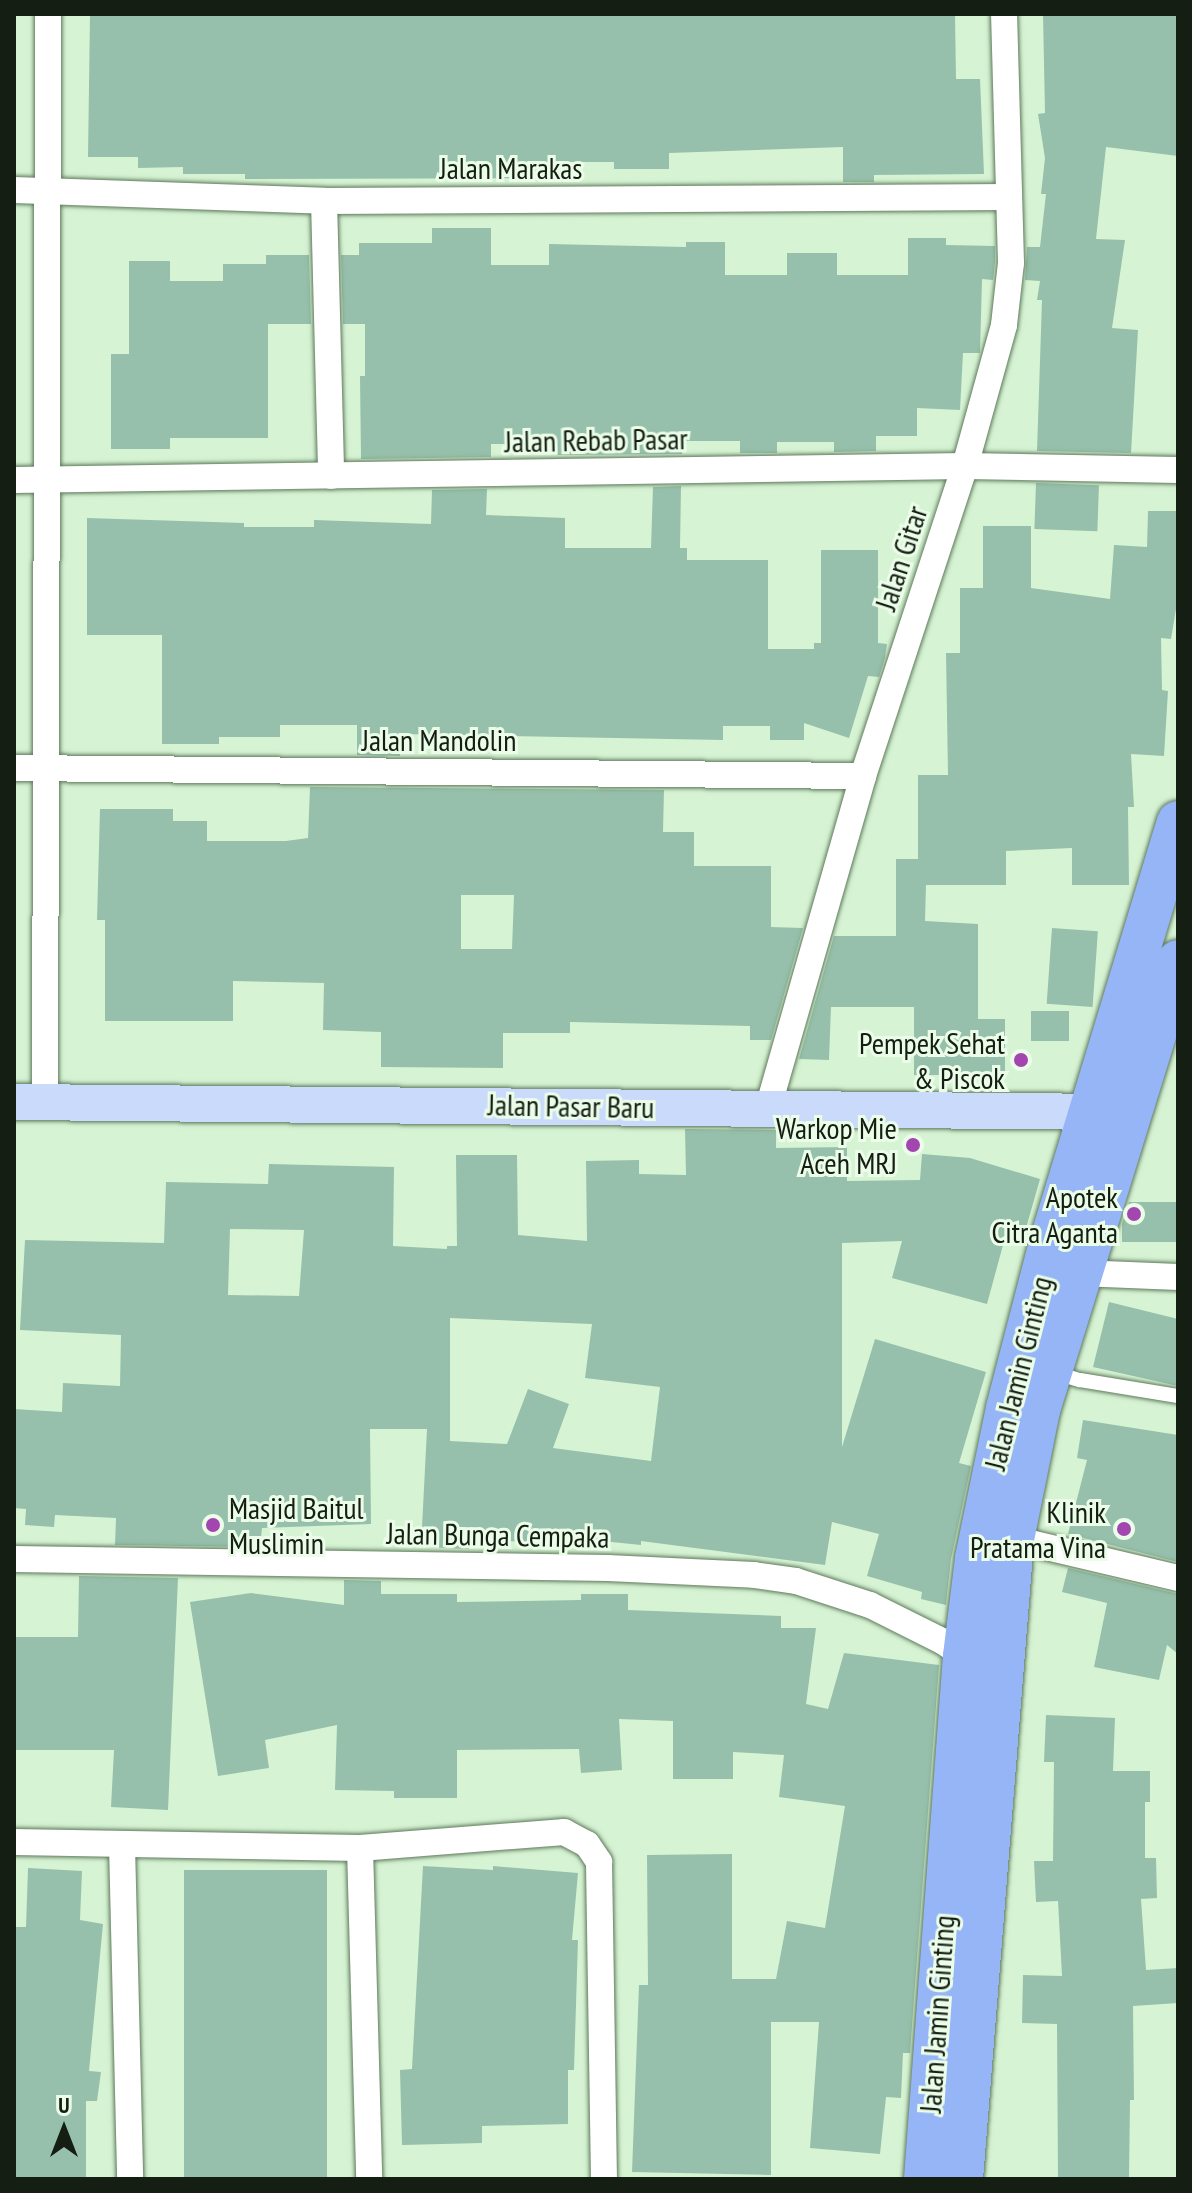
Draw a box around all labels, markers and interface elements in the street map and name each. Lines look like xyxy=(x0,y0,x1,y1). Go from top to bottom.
street label: Jalan Marakas xyxy=(440,150,582,186)
street label: Jalan Rebab Pasar xyxy=(504,420,688,460)
street label: Jalan Gitar xyxy=(867,501,935,615)
street label: Jalan Mandolin xyxy=(362,722,516,758)
place label: Pempek Sehat & Piscok xyxy=(858,1025,1005,1096)
marker: Pempek Sehat & Piscok xyxy=(1012,1051,1030,1069)
street label: Jalan Pasar Baru xyxy=(487,1087,655,1125)
place label: Warkop Mie Aceh MRJ xyxy=(776,1110,897,1180)
marker: Warkop Mie Aceh MRJ xyxy=(904,1136,922,1154)
place label: Apotek Citra Aganta xyxy=(991,1179,1118,1250)
marker: Apotek Citra Aganta xyxy=(1125,1205,1143,1223)
street label: Jalan Jamin Ginting xyxy=(977,1273,1059,1473)
place label: Masjid Baitul Muslimin xyxy=(229,1490,363,1560)
place label: Klinik Pratama Vina xyxy=(969,1494,1106,1564)
street label: Jalan Bunga Cempaka xyxy=(386,1515,610,1555)
marker: Masjid Baitul Muslimin xyxy=(204,1516,222,1534)
marker: Klinik Pratama Vina xyxy=(1113,1518,1135,1540)
street label: Jalan Jamin Ginting xyxy=(912,1914,962,2114)
north arrow xyxy=(24,2089,104,2169)
text: U xyxy=(58,2091,70,2119)

